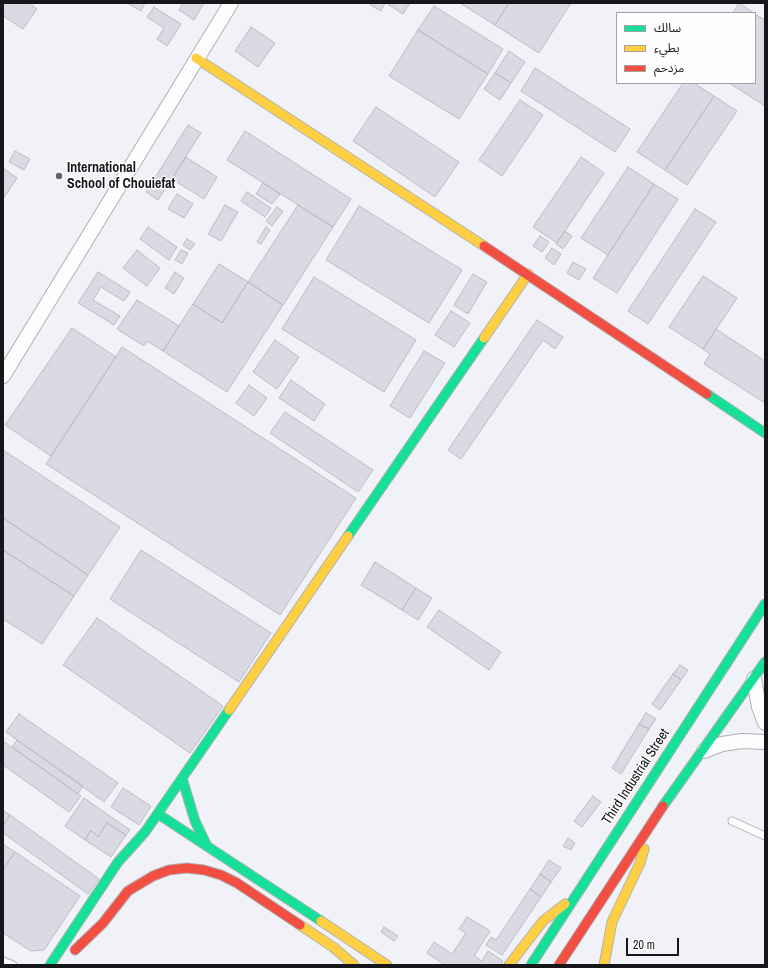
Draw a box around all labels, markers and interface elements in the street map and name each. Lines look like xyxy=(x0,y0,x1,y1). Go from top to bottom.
legend xyxy=(616,12,756,84)
text: سالك xyxy=(654,20,681,36)
text: بطيء xyxy=(654,40,680,56)
text: مزدحم xyxy=(654,60,684,76)
place label: International School of Chouiefat xyxy=(67,160,175,192)
marker: International School of Chouiefat xyxy=(54,171,64,181)
street label: Third Industrial Street xyxy=(599,726,673,828)
scale bar xyxy=(628,930,681,956)
text: 20 m xyxy=(633,937,655,953)

